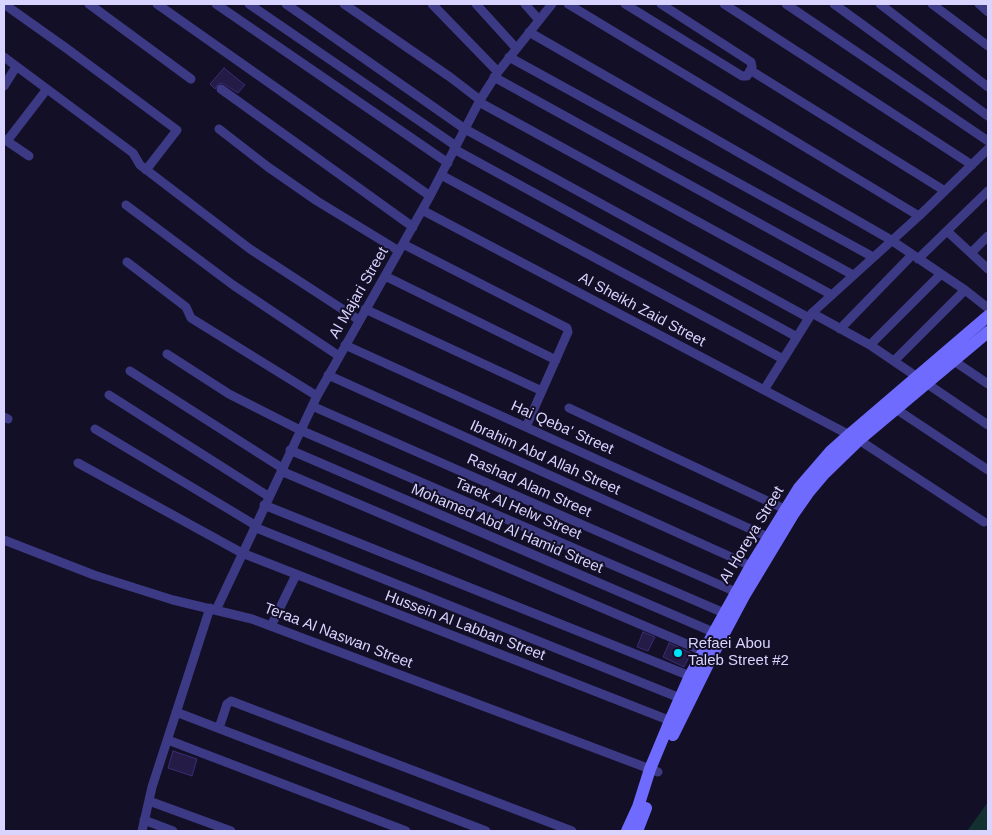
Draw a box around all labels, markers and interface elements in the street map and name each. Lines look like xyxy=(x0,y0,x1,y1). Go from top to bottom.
street label: Al Majari Street xyxy=(326,244,392,342)
street label: Al Sheikh Zaid Street xyxy=(576,269,708,351)
street label: Hai Qeba' Street xyxy=(508,397,616,459)
street label: Ibrahim Abd Allah Street xyxy=(467,417,623,499)
street label: Rashad Alam Street xyxy=(464,450,594,522)
street label: Tarek Al Helw Street xyxy=(452,474,584,544)
street label: Mohamed Abd Al Hamid Street xyxy=(408,480,606,578)
street label: Al Horeya Street xyxy=(716,483,788,587)
street label: Hussein Al Labban Street xyxy=(382,587,548,665)
street label: Teraa Al Naswan Street xyxy=(261,599,415,673)
place label: Refaei Abou Taleb Street #2 xyxy=(688,635,789,670)
marker: Refaei Abou Taleb Street #2 xyxy=(672,647,684,659)

